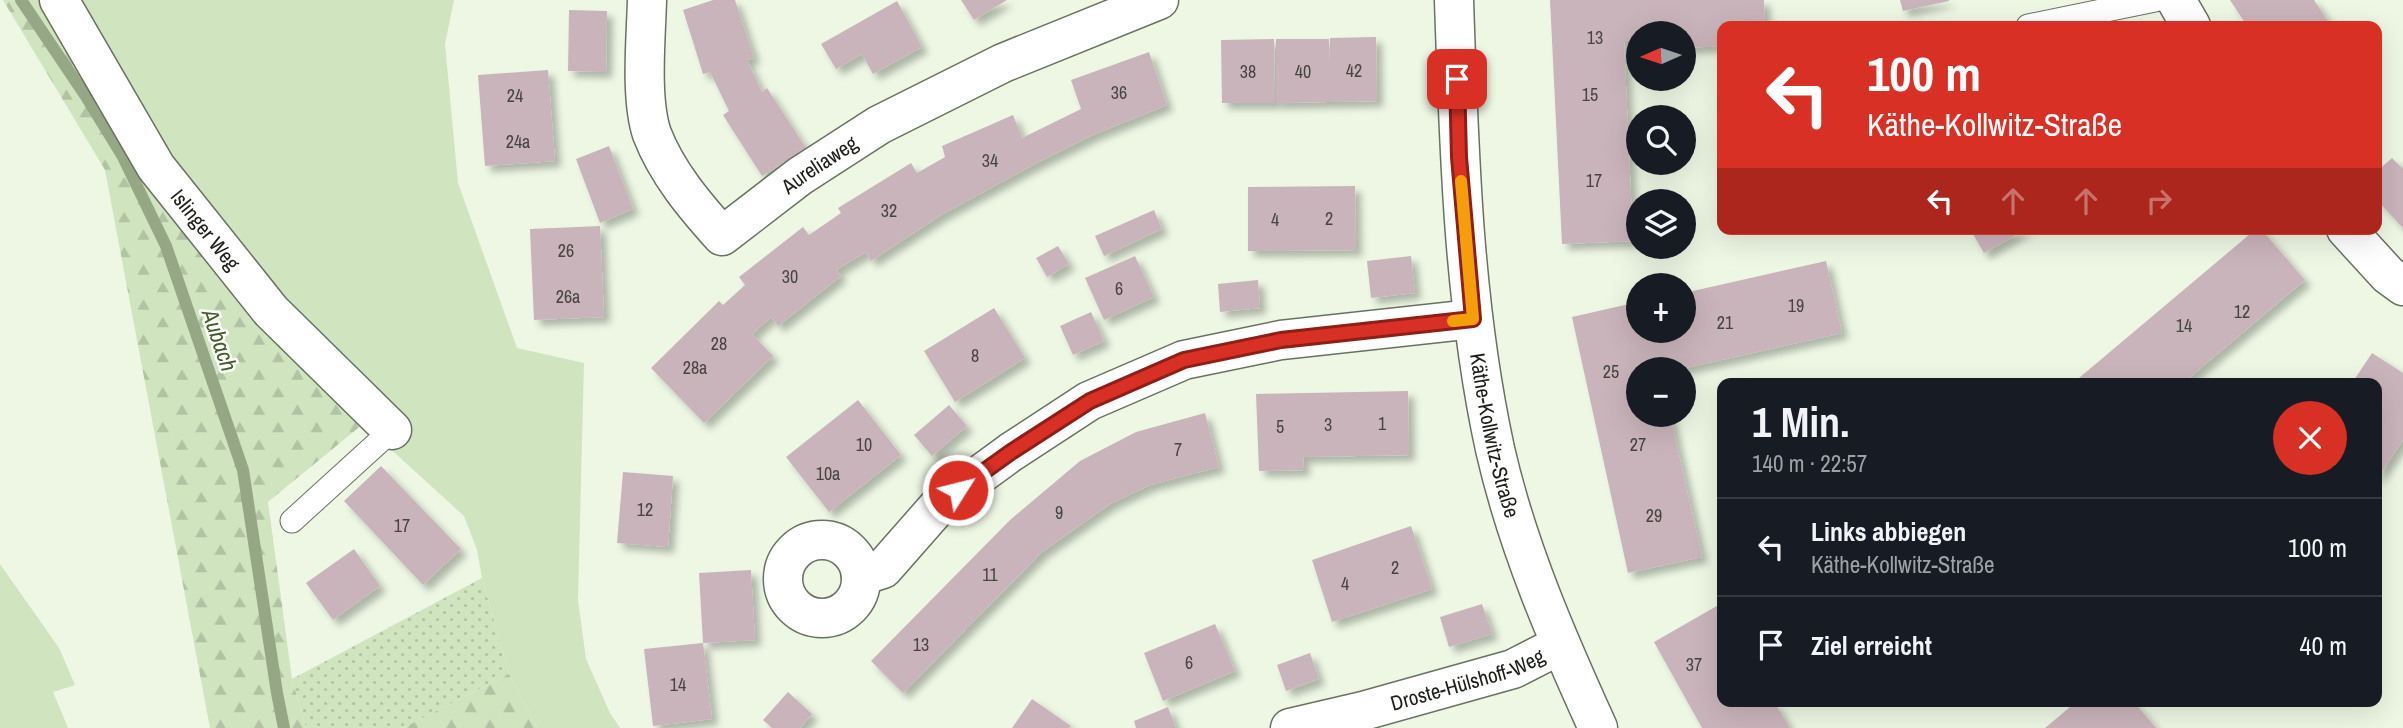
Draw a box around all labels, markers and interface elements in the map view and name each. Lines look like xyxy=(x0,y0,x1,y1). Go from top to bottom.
north arrow xyxy=(1626,21,1696,91)
map controls xyxy=(1626,21,1696,427)
house number: 13 xyxy=(1587,25,1603,50)
text: 100 m xyxy=(1867,40,1981,106)
pin xyxy=(1427,49,1487,109)
icon: left xyxy=(1752,49,1843,140)
house number: 42 xyxy=(1346,58,1362,83)
house number: 38 xyxy=(1240,59,1256,84)
house number: 40 xyxy=(1295,59,1311,84)
icon: arrive xyxy=(1438,60,1476,98)
house number: 36 xyxy=(1111,80,1127,105)
house number: 15 xyxy=(1582,82,1598,107)
house number: 24 xyxy=(507,83,523,108)
text: Käthe-Kollwitz-Straße xyxy=(1867,103,2122,146)
button: search xyxy=(1626,105,1696,175)
street label: Aureliaweg xyxy=(774,128,863,201)
house number: 24a xyxy=(506,129,530,154)
house number: 34 xyxy=(982,148,998,173)
house number: 17 xyxy=(1586,168,1602,193)
icon: left xyxy=(1921,182,1959,220)
icon: ahead xyxy=(1994,182,2032,220)
icon: ahead xyxy=(2067,182,2105,220)
icon: right xyxy=(2140,182,2178,220)
street label: Islinger Weg xyxy=(164,183,248,276)
button: layers xyxy=(1626,189,1696,259)
house number: 32 xyxy=(881,198,897,223)
house number: 2 xyxy=(1325,206,1333,231)
house number: 4 xyxy=(1271,207,1279,232)
house number: 26 xyxy=(558,238,574,263)
house number: 30 xyxy=(782,264,798,289)
button: + xyxy=(1626,273,1696,343)
house number: 6 xyxy=(1115,276,1123,301)
house number: 26a xyxy=(556,284,580,309)
house number: 19 xyxy=(1788,293,1804,318)
house number: 12 xyxy=(2234,299,2250,324)
water label: Aubach xyxy=(195,304,245,375)
house number: 21 xyxy=(1717,310,1734,335)
house number: 14 xyxy=(2176,313,2192,338)
house number: 28 xyxy=(711,331,727,356)
house number: 8 xyxy=(971,343,979,368)
street label: Käthe-Kollwitz-Straße xyxy=(1464,351,1527,521)
house number: 28a xyxy=(683,355,707,380)
button: − xyxy=(1626,357,1696,427)
house number: 25 xyxy=(1603,359,1619,384)
text: 1 Min. xyxy=(1752,394,1850,450)
button: close xyxy=(2273,401,2347,475)
house number: 1 xyxy=(1378,411,1387,436)
house number: 3 xyxy=(1324,412,1332,437)
house number: 5 xyxy=(1276,414,1284,439)
house number: 10 xyxy=(856,432,872,457)
house number: 27 xyxy=(1630,432,1646,457)
house number: 7 xyxy=(1174,437,1182,462)
text: 140 m · 22:57 xyxy=(1752,448,1867,479)
position arrow xyxy=(921,453,995,527)
house number: 10a xyxy=(816,461,840,486)
house number: 12 xyxy=(637,497,653,522)
house number: 9 xyxy=(1055,500,1063,525)
house number: 29 xyxy=(1646,503,1662,528)
house number: 17 xyxy=(394,513,410,538)
text: Links abbiegen xyxy=(1811,514,1966,549)
icon: left xyxy=(1752,528,1790,566)
text: 100 m xyxy=(2288,530,2347,565)
text: Käthe-Kollwitz-Straße xyxy=(1811,549,1994,580)
house number: 2 xyxy=(1391,555,1399,580)
house number: 11 xyxy=(982,562,998,587)
house number: 4 xyxy=(1341,571,1349,596)
icon: arrive xyxy=(1752,626,1790,664)
text: Ziel erreicht xyxy=(1811,628,1932,663)
text: 40 m xyxy=(2300,628,2347,663)
house number: 13 xyxy=(913,632,929,657)
street label: Droste-Hülshoff-Weg xyxy=(1387,641,1550,717)
house number: 6 xyxy=(1185,650,1193,675)
house number: 37 xyxy=(1686,652,1702,677)
house number: 14 xyxy=(670,672,686,697)

